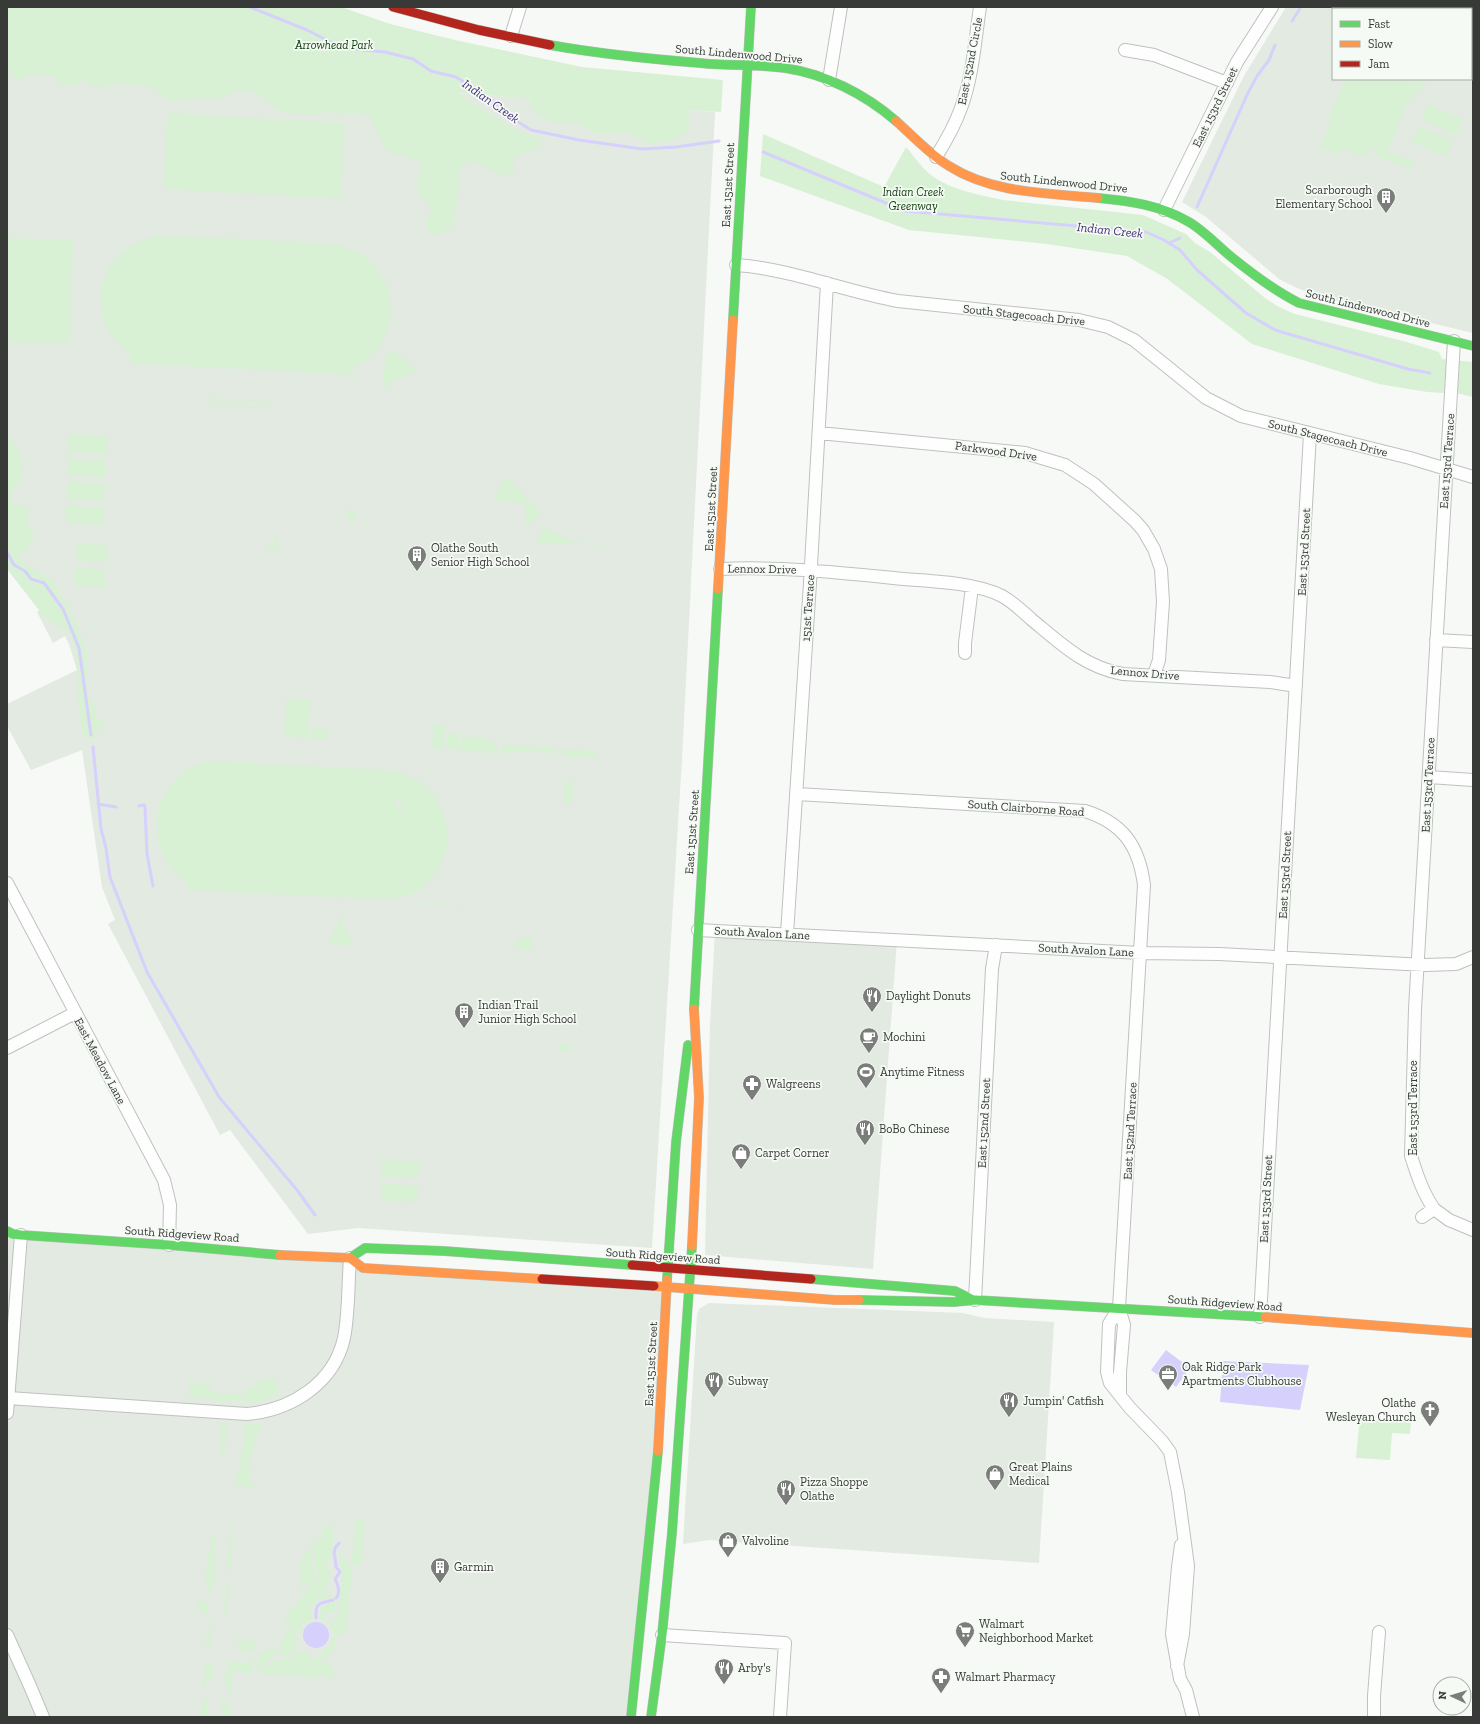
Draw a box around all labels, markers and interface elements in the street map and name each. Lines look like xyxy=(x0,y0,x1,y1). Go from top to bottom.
legend xyxy=(1332,8,1472,80)
street label: East 152nd Circle xyxy=(955,16,985,106)
text: Fast xyxy=(1368,17,1391,31)
text: Slow xyxy=(1368,37,1394,51)
park label: Arrowhead Park xyxy=(294,38,374,52)
street label: South Lindenwood Drive xyxy=(675,41,804,67)
text: Jam xyxy=(1368,57,1390,71)
street label: East 153rd Street xyxy=(1189,64,1241,150)
water label: Indian Creek xyxy=(460,76,523,126)
street label: East 151st Street xyxy=(719,142,737,228)
street label: South Lindenwood Drive xyxy=(1000,168,1129,196)
place label: Scarborough Elementary School xyxy=(1275,183,1372,211)
park label: Indian Creek Greenway xyxy=(882,185,944,213)
building icon: Scarborough Elementary School xyxy=(1375,186,1397,214)
water label: Indian Creek xyxy=(1076,219,1144,241)
street label: South Lindenwood Drive xyxy=(1304,286,1432,330)
street label: South Stagecoach Drive xyxy=(962,302,1086,328)
street label: East 153rd Terrace xyxy=(1437,413,1457,509)
street label: South Stagecoach Drive xyxy=(1267,416,1389,460)
street label: Parkwood Drive xyxy=(954,438,1038,464)
street label: East 151st Street xyxy=(702,466,720,552)
street label: East 153rd Street xyxy=(1295,507,1313,596)
place label: Olathe South Senior High School xyxy=(431,541,530,569)
building icon: Olathe South Senior High School xyxy=(406,544,428,572)
street label: Lennox Drive xyxy=(727,561,797,577)
street label: 151st Terrace xyxy=(799,574,817,642)
street label: Lennox Drive xyxy=(1110,663,1180,683)
street label: East 153rd Terrace xyxy=(1419,737,1438,833)
street label: East 151st Street xyxy=(682,789,702,875)
street label: South Clairborne Road xyxy=(967,797,1085,819)
street label: East 153rd Street xyxy=(1276,830,1294,919)
street label: South Avalon Lane xyxy=(714,924,810,943)
street label: South Avalon Lane xyxy=(1038,941,1134,960)
restaurant icon: Daylight Donuts xyxy=(861,985,883,1013)
place label: Daylight Donuts xyxy=(886,989,971,1003)
place label: Indian Trail Junior High School xyxy=(478,998,576,1026)
building icon: Indian Trail Junior High School xyxy=(453,1001,475,1029)
street label: East Meadow Lane xyxy=(71,1015,129,1107)
cafe icon: Mochini xyxy=(858,1026,880,1054)
place label: Mochini xyxy=(883,1030,926,1044)
street label: East 153rd Terrace xyxy=(1406,1060,1420,1156)
sports icon: Anytime Fitness xyxy=(855,1061,877,1089)
place label: Anytime Fitness xyxy=(880,1065,965,1079)
pharmacy icon: Walgreens xyxy=(741,1073,763,1101)
place label: Walgreens xyxy=(766,1077,821,1091)
street label: East 152nd Street xyxy=(975,1077,993,1168)
street label: East 152nd Terrace xyxy=(1120,1082,1140,1180)
restaurant icon: BoBo Chinese xyxy=(854,1118,876,1146)
place label: BoBo Chinese xyxy=(879,1122,950,1136)
shop icon: Carpet Corner xyxy=(730,1142,752,1170)
place label: Carpet Corner xyxy=(755,1146,830,1160)
street label: East 153rd Street xyxy=(1257,1154,1275,1243)
street label: South Ridgeview Road xyxy=(124,1223,240,1245)
street label: South Ridgeview Road xyxy=(605,1245,721,1267)
street label: South Ridgeview Road xyxy=(1167,1292,1283,1314)
street label: East 151st Street xyxy=(642,1321,660,1407)
place label: Oak Ridge Park Apartments Clubhouse xyxy=(1182,1360,1302,1388)
office icon: Oak Ridge Park Apartments Clubhouse xyxy=(1157,1363,1179,1391)
restaurant icon: Subway xyxy=(703,1370,725,1398)
place label: Subway xyxy=(728,1374,769,1388)
restaurant icon: Jumpin' Catfish xyxy=(998,1390,1020,1418)
place label: Jumpin' Catfish xyxy=(1023,1394,1104,1408)
place label: Olathe Wesleyan Church xyxy=(1326,1396,1416,1424)
church icon: Olathe Wesleyan Church xyxy=(1419,1399,1441,1427)
place label: Great Plains Medical xyxy=(1009,1460,1072,1488)
shop icon: Great Plains Medical xyxy=(984,1463,1006,1491)
place label: Pizza Shoppe Olathe xyxy=(800,1475,868,1503)
restaurant icon: Pizza Shoppe Olathe xyxy=(775,1478,797,1506)
shop icon: Valvoline xyxy=(717,1530,739,1558)
place label: Valvoline xyxy=(741,1534,789,1548)
building icon: Garmin xyxy=(429,1556,451,1584)
place label: Garmin xyxy=(454,1560,494,1574)
place label: Walmart Neighborhood Market xyxy=(979,1617,1094,1645)
supermarket icon: Walmart Neighborhood Market xyxy=(954,1620,976,1648)
restaurant icon: Arby's xyxy=(713,1657,735,1685)
place label: Arby's xyxy=(738,1661,771,1675)
pharmacy icon: Walmart Pharmacy xyxy=(930,1666,952,1694)
place label: Walmart Pharmacy xyxy=(955,1670,1056,1684)
north arrow xyxy=(1432,1676,1472,1716)
text: N xyxy=(1436,1690,1449,1700)

